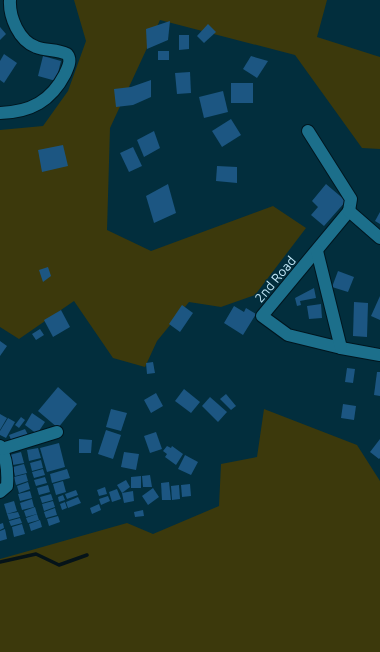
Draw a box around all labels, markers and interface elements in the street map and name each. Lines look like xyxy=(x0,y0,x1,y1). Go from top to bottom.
street label: 2nd Road xyxy=(252,253,298,305)

